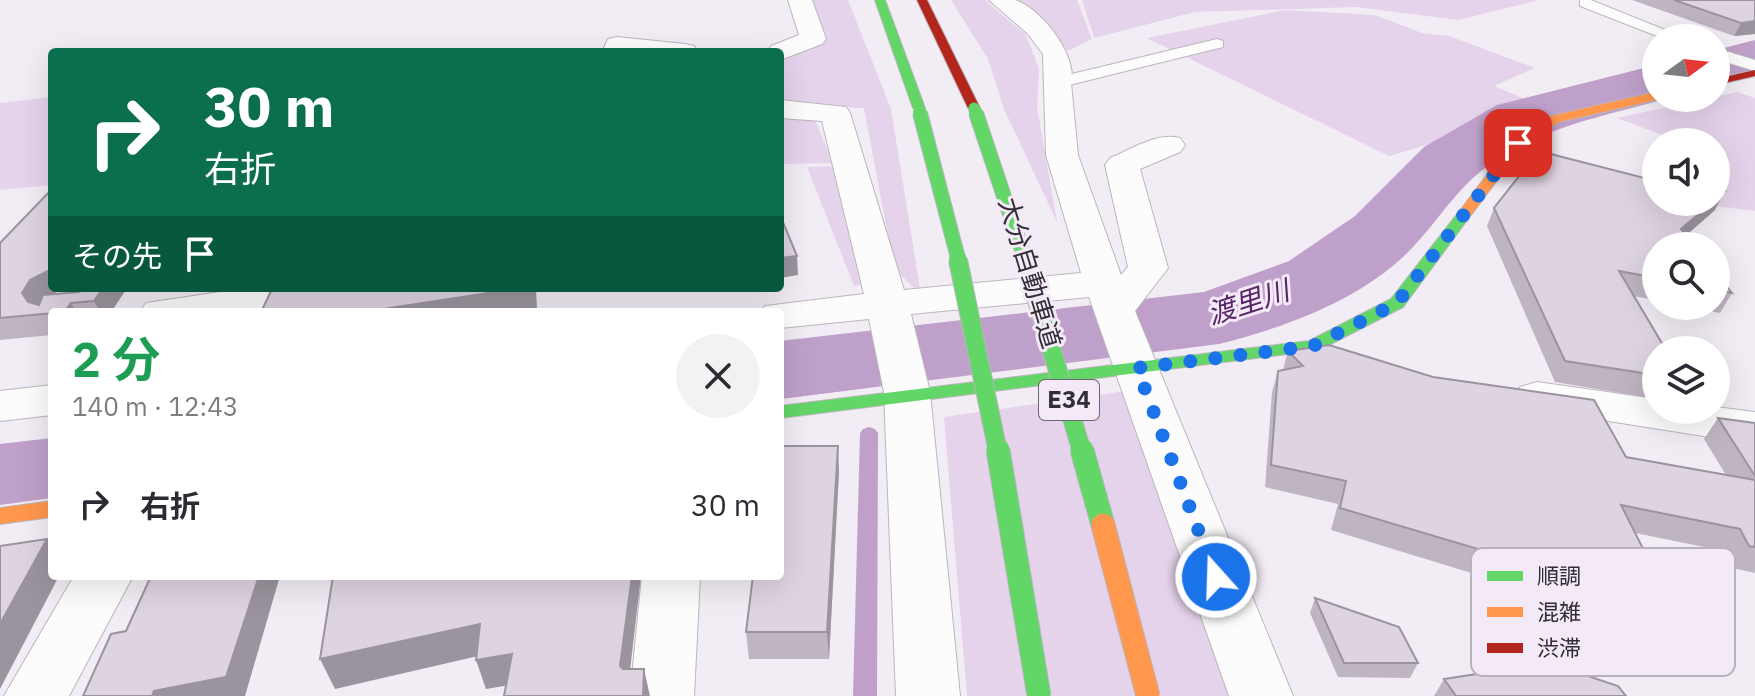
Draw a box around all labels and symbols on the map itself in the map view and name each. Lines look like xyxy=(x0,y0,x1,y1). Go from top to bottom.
north arrow xyxy=(1642,24,1730,112)
pin xyxy=(1484,109,1552,177)
street label: 大分自動車道 xyxy=(992,193,1070,352)
water label: 渡里川 xyxy=(1202,270,1296,332)
road number: E34 xyxy=(1039,380,1099,420)
position arrow xyxy=(1174,535,1258,619)
legend xyxy=(1471,548,1735,676)
text: 順調 xyxy=(1537,561,1581,590)
text: 混雑 xyxy=(1537,597,1581,626)
text: 渋滞 xyxy=(1537,633,1581,662)

